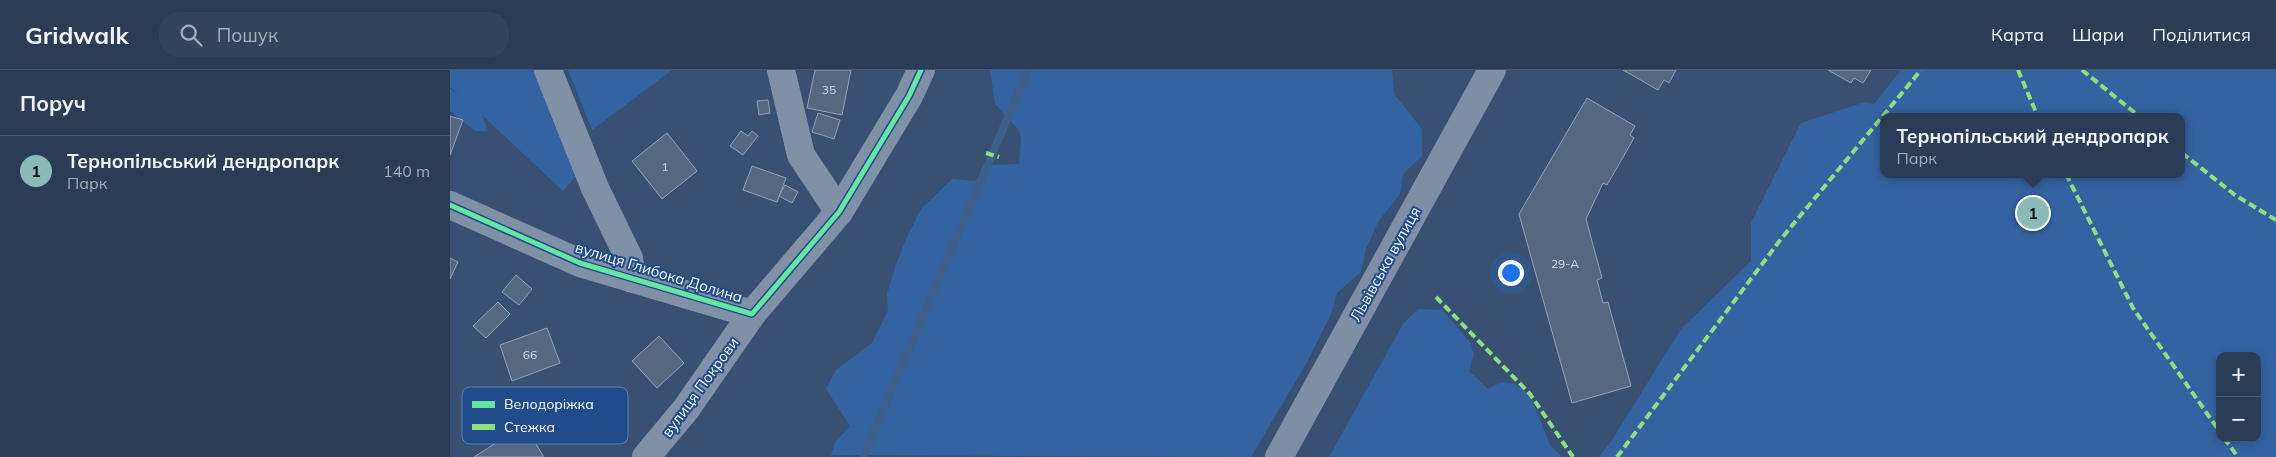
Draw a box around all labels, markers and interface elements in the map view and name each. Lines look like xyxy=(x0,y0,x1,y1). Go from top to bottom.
search box xyxy=(159,12,509,57)
text: Gridwalk xyxy=(25,20,129,50)
icon: search xyxy=(177,21,205,49)
text: Пошук xyxy=(217,23,278,47)
text: Карта xyxy=(1991,23,2044,46)
text: Шари xyxy=(2072,23,2124,46)
text: Поділитися xyxy=(2152,23,2251,46)
house number: 35 xyxy=(822,82,836,97)
text: Поруч xyxy=(20,90,86,116)
popup xyxy=(1880,113,2185,178)
text: Тернопільський дендропарк xyxy=(1896,124,2169,148)
text: Парк xyxy=(1896,148,1937,168)
text: Тернопільський дендропарк xyxy=(67,149,339,173)
house number: 1 xyxy=(661,159,669,174)
text: 1 xyxy=(31,161,41,181)
text: 140 m xyxy=(383,161,430,181)
text: Парк xyxy=(67,173,107,193)
pin: 1 xyxy=(2017,194,2049,232)
street label: Львівська вулиця xyxy=(1346,203,1424,325)
street label: вулиця Глибока Долина xyxy=(573,237,745,307)
house number: 29-А xyxy=(1551,256,1579,271)
your location xyxy=(1498,260,1524,286)
street label: вулиця Покрови xyxy=(657,333,743,441)
house number: 66 xyxy=(523,347,537,362)
map controls xyxy=(2216,352,2261,442)
button: + xyxy=(2216,352,2261,397)
legend xyxy=(462,387,628,444)
text: Велодоріжка xyxy=(504,395,594,413)
button: − xyxy=(2216,397,2261,442)
text: Стежка xyxy=(504,418,555,436)

